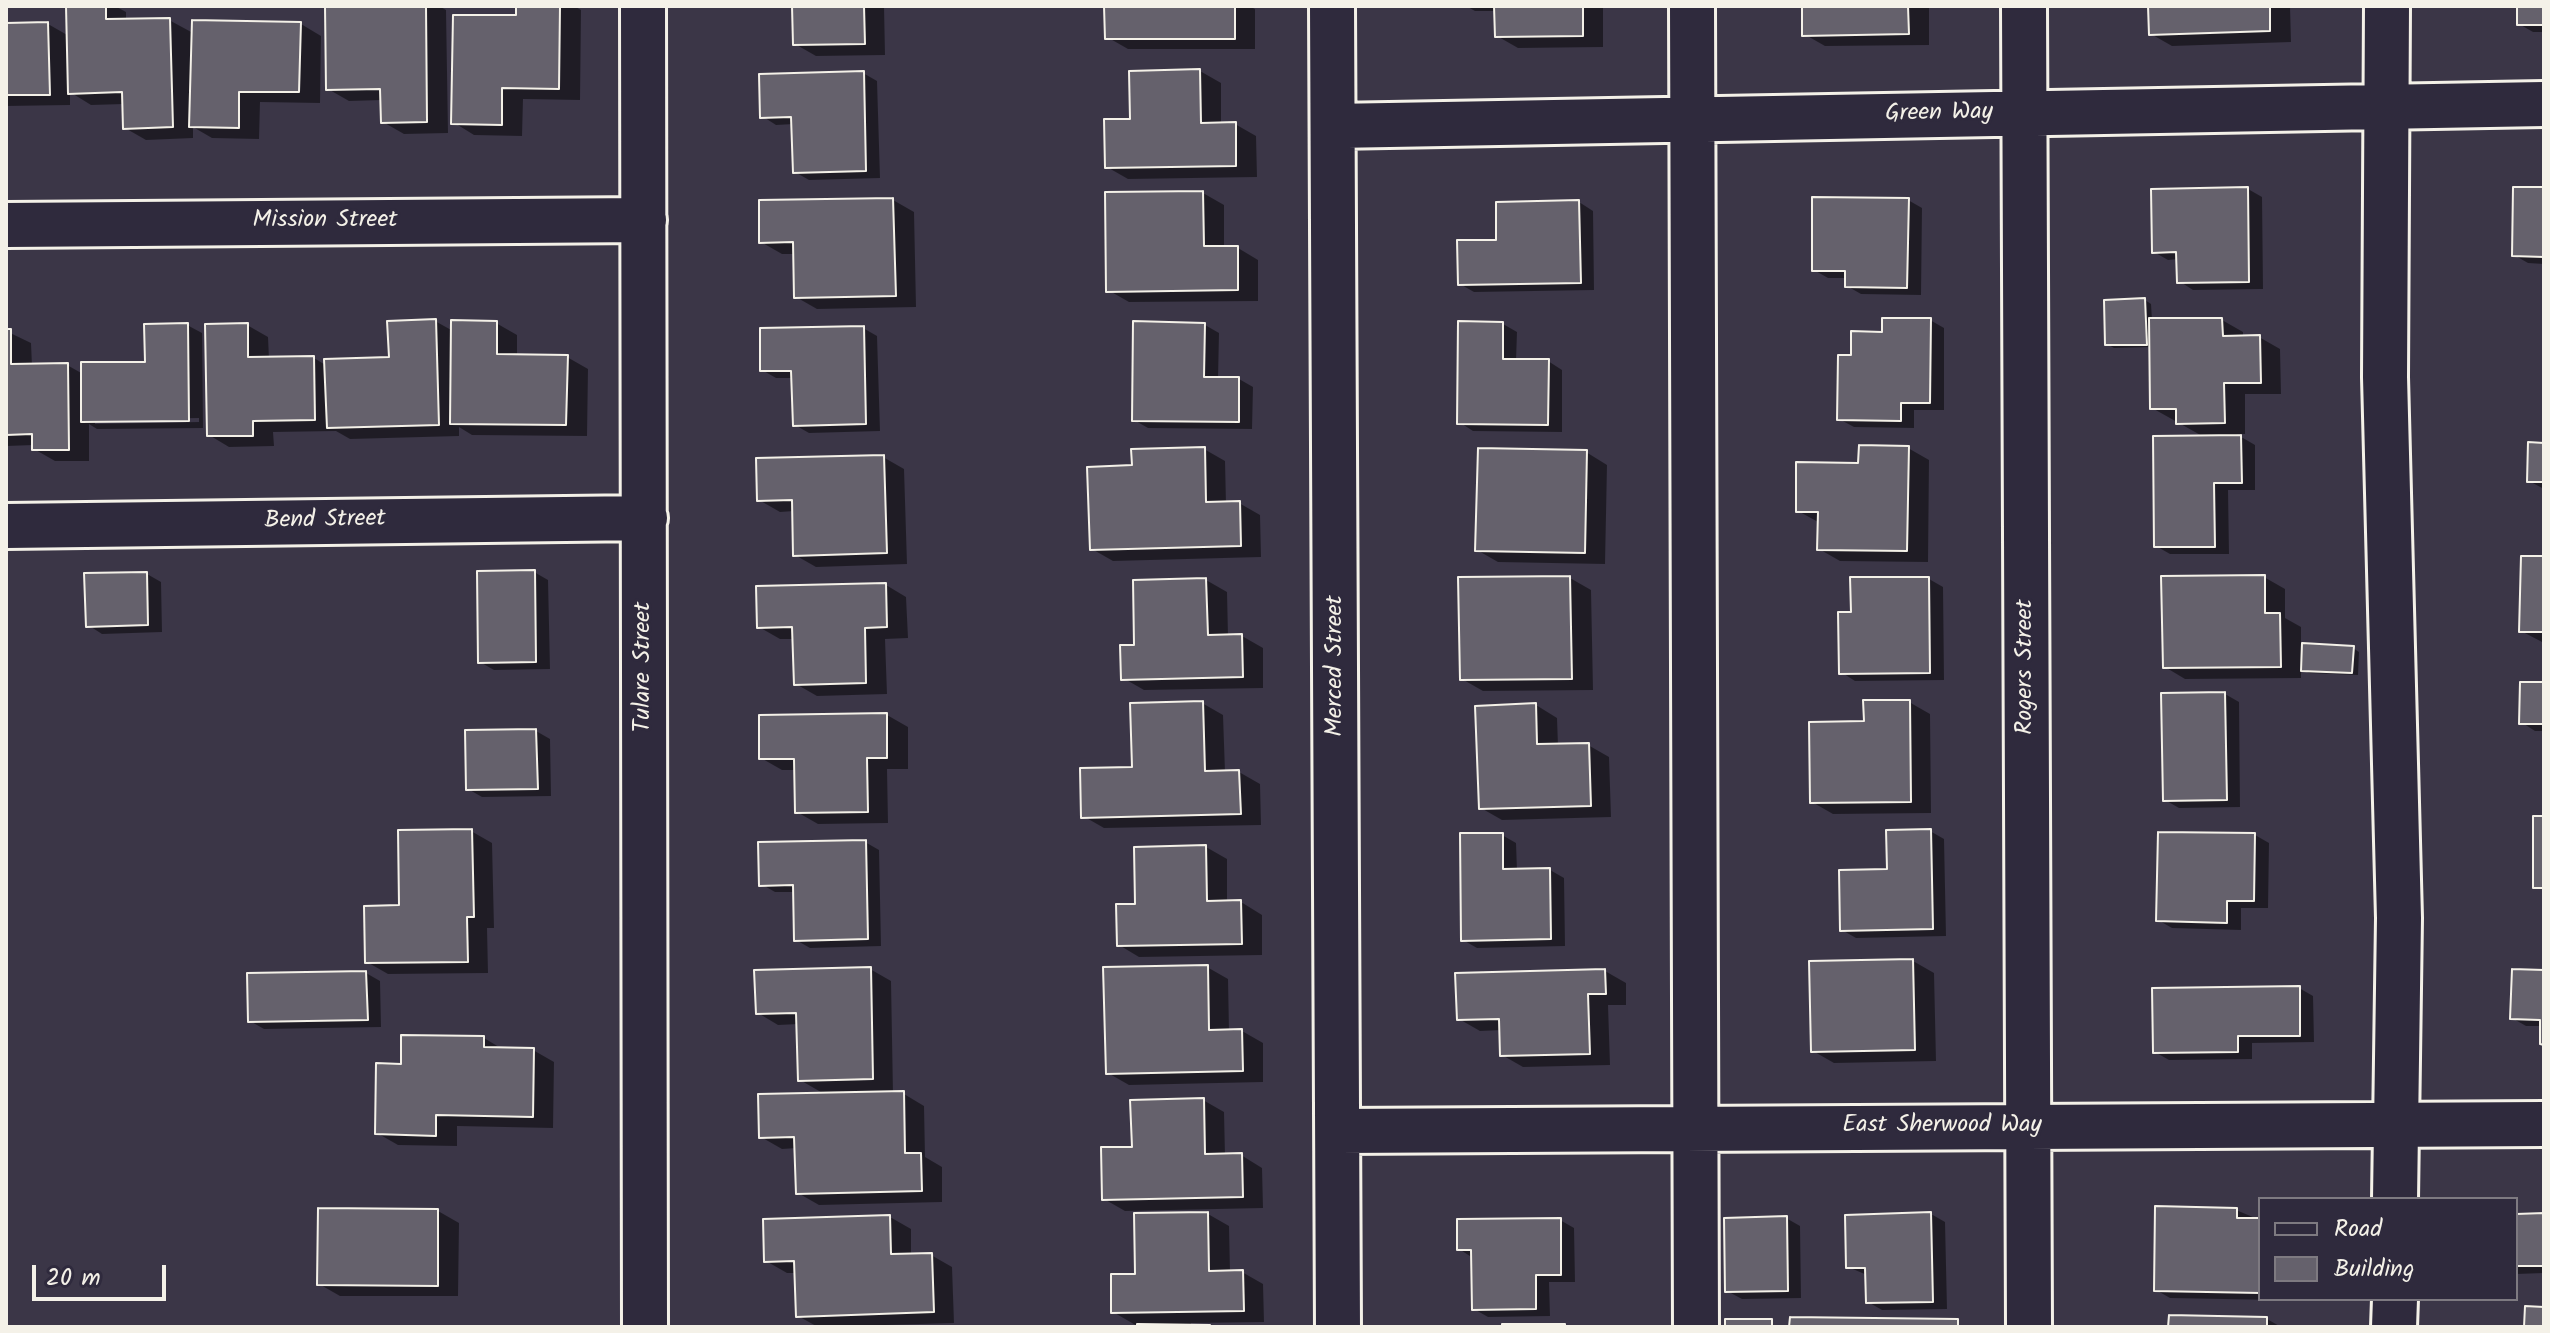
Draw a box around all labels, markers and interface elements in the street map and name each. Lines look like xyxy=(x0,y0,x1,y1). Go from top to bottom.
street label: Green Way xyxy=(1885,100,1993,130)
street label: Mission Street xyxy=(253,208,397,236)
street label: Bend Street xyxy=(264,507,386,537)
street label: Merced Street xyxy=(1323,595,1351,737)
street label: Rogers Street xyxy=(2013,599,2041,735)
street label: Tulare Street xyxy=(631,602,659,732)
street label: East Sherwood Way xyxy=(1842,1113,2042,1141)
legend xyxy=(2258,1197,2518,1301)
text: Road xyxy=(2334,1210,2382,1249)
scale bar xyxy=(36,1249,170,1299)
text: Building xyxy=(2334,1250,2414,1289)
text: 20 m xyxy=(46,1259,101,1298)

